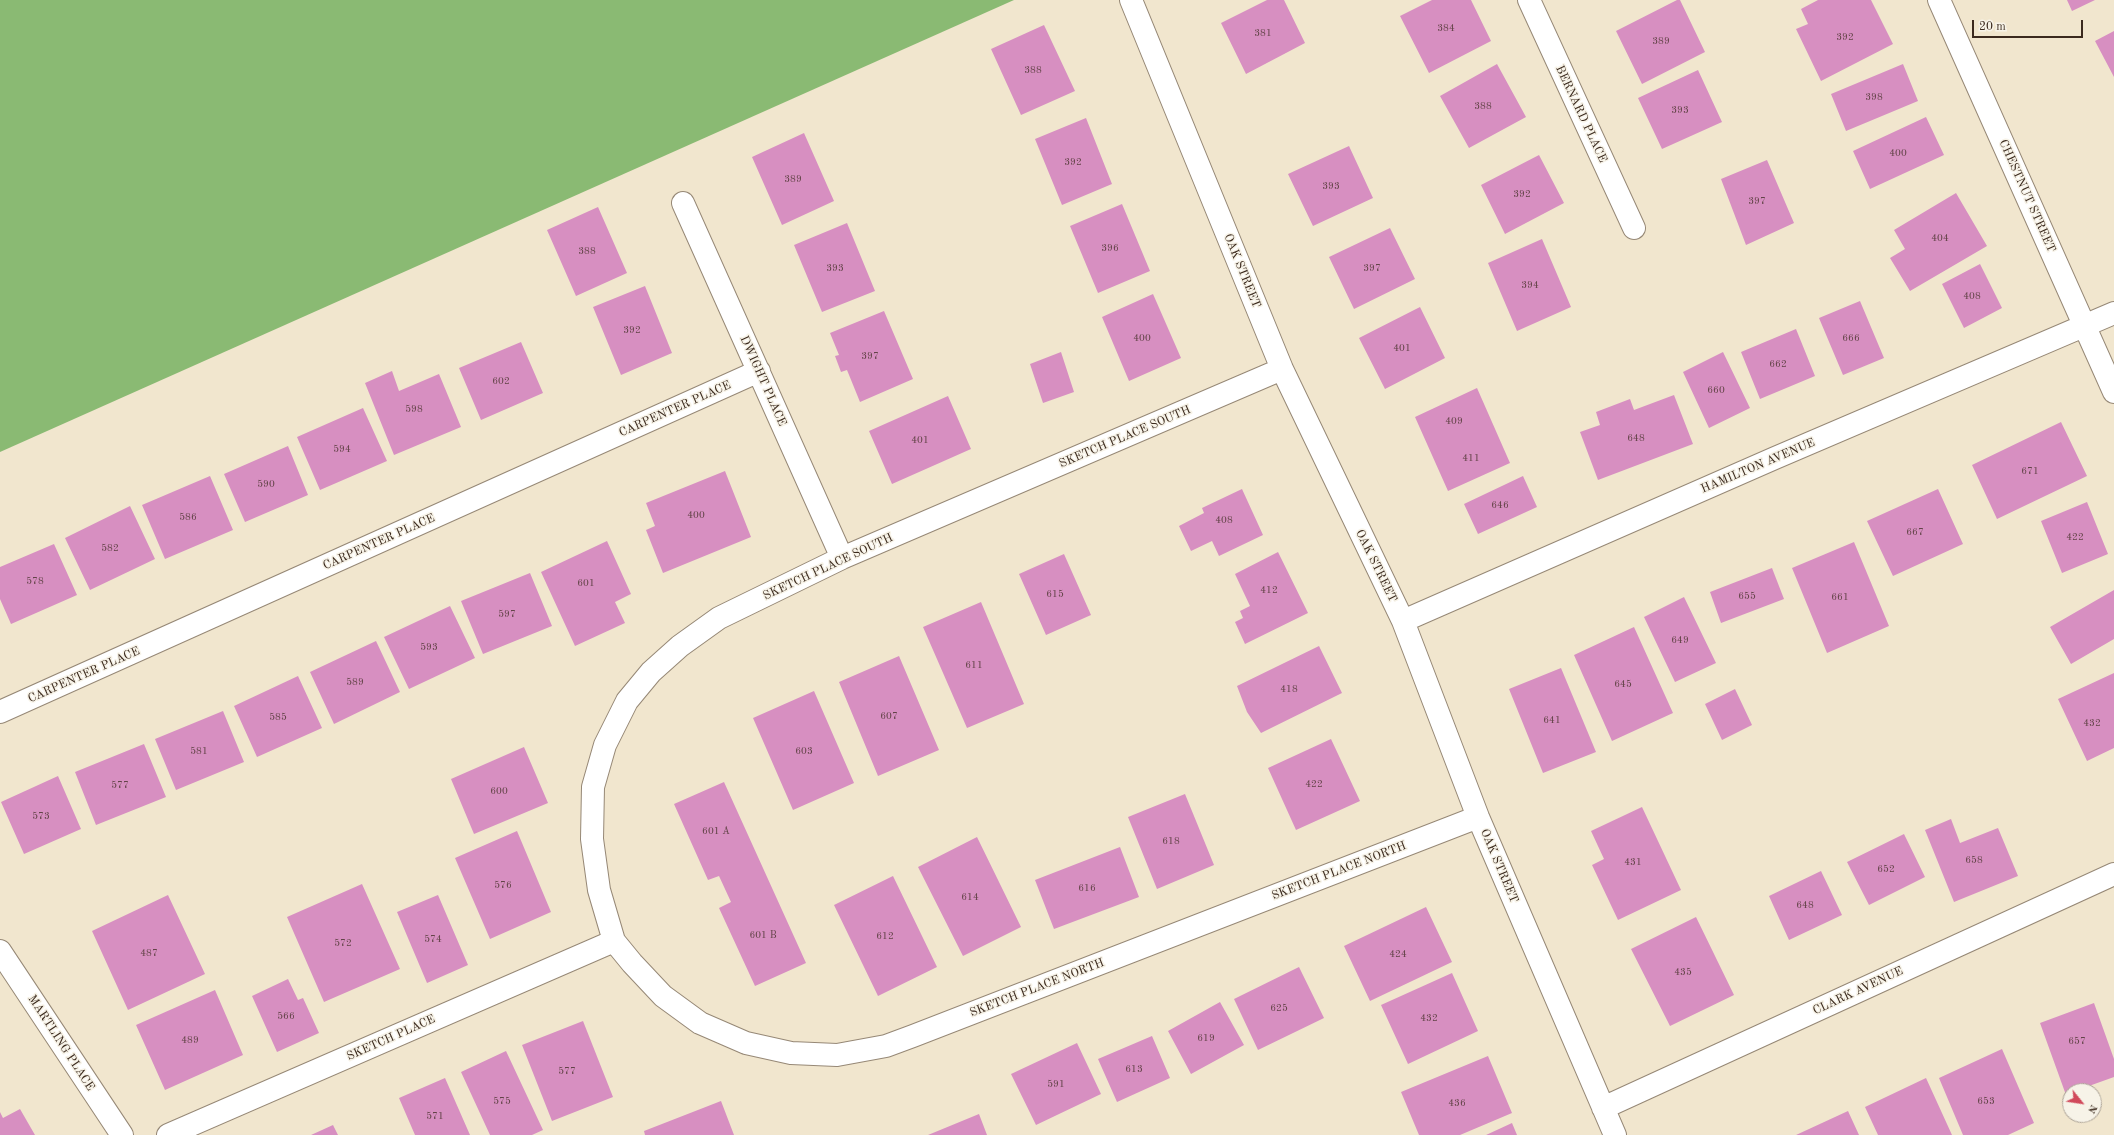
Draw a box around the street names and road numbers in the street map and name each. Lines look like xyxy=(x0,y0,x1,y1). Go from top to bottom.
street label: BERNARD PLACE xyxy=(1552,63,1610,165)
street label: CHESTNUT STREET xyxy=(1996,137,2058,255)
street label: OAK STREET xyxy=(1221,232,1263,310)
street label: DWIGHT PLACE xyxy=(737,334,789,428)
street label: CARPENTER PLACE xyxy=(617,378,733,440)
street label: SKETCH PLACE SOUTH xyxy=(1057,403,1193,471)
street label: HAMILTON AVENUE xyxy=(1699,435,1817,497)
street label: CARPENTER PLACE xyxy=(321,511,437,573)
street label: OAK STREET xyxy=(1352,527,1400,605)
street label: SKETCH PLACE SOUTH xyxy=(761,531,895,603)
street label: CARPENTER PLACE xyxy=(26,644,142,706)
street label: OAK STREET xyxy=(1477,827,1521,905)
street label: SKETCH PLACE NORTH xyxy=(1270,839,1408,903)
street label: SKETCH PLACE NORTH xyxy=(968,956,1106,1020)
street label: CLARK AVENUE xyxy=(1811,964,1905,1018)
street label: MARTLING PLACE xyxy=(25,992,97,1094)
street label: SKETCH PLACE xyxy=(345,1012,437,1064)

